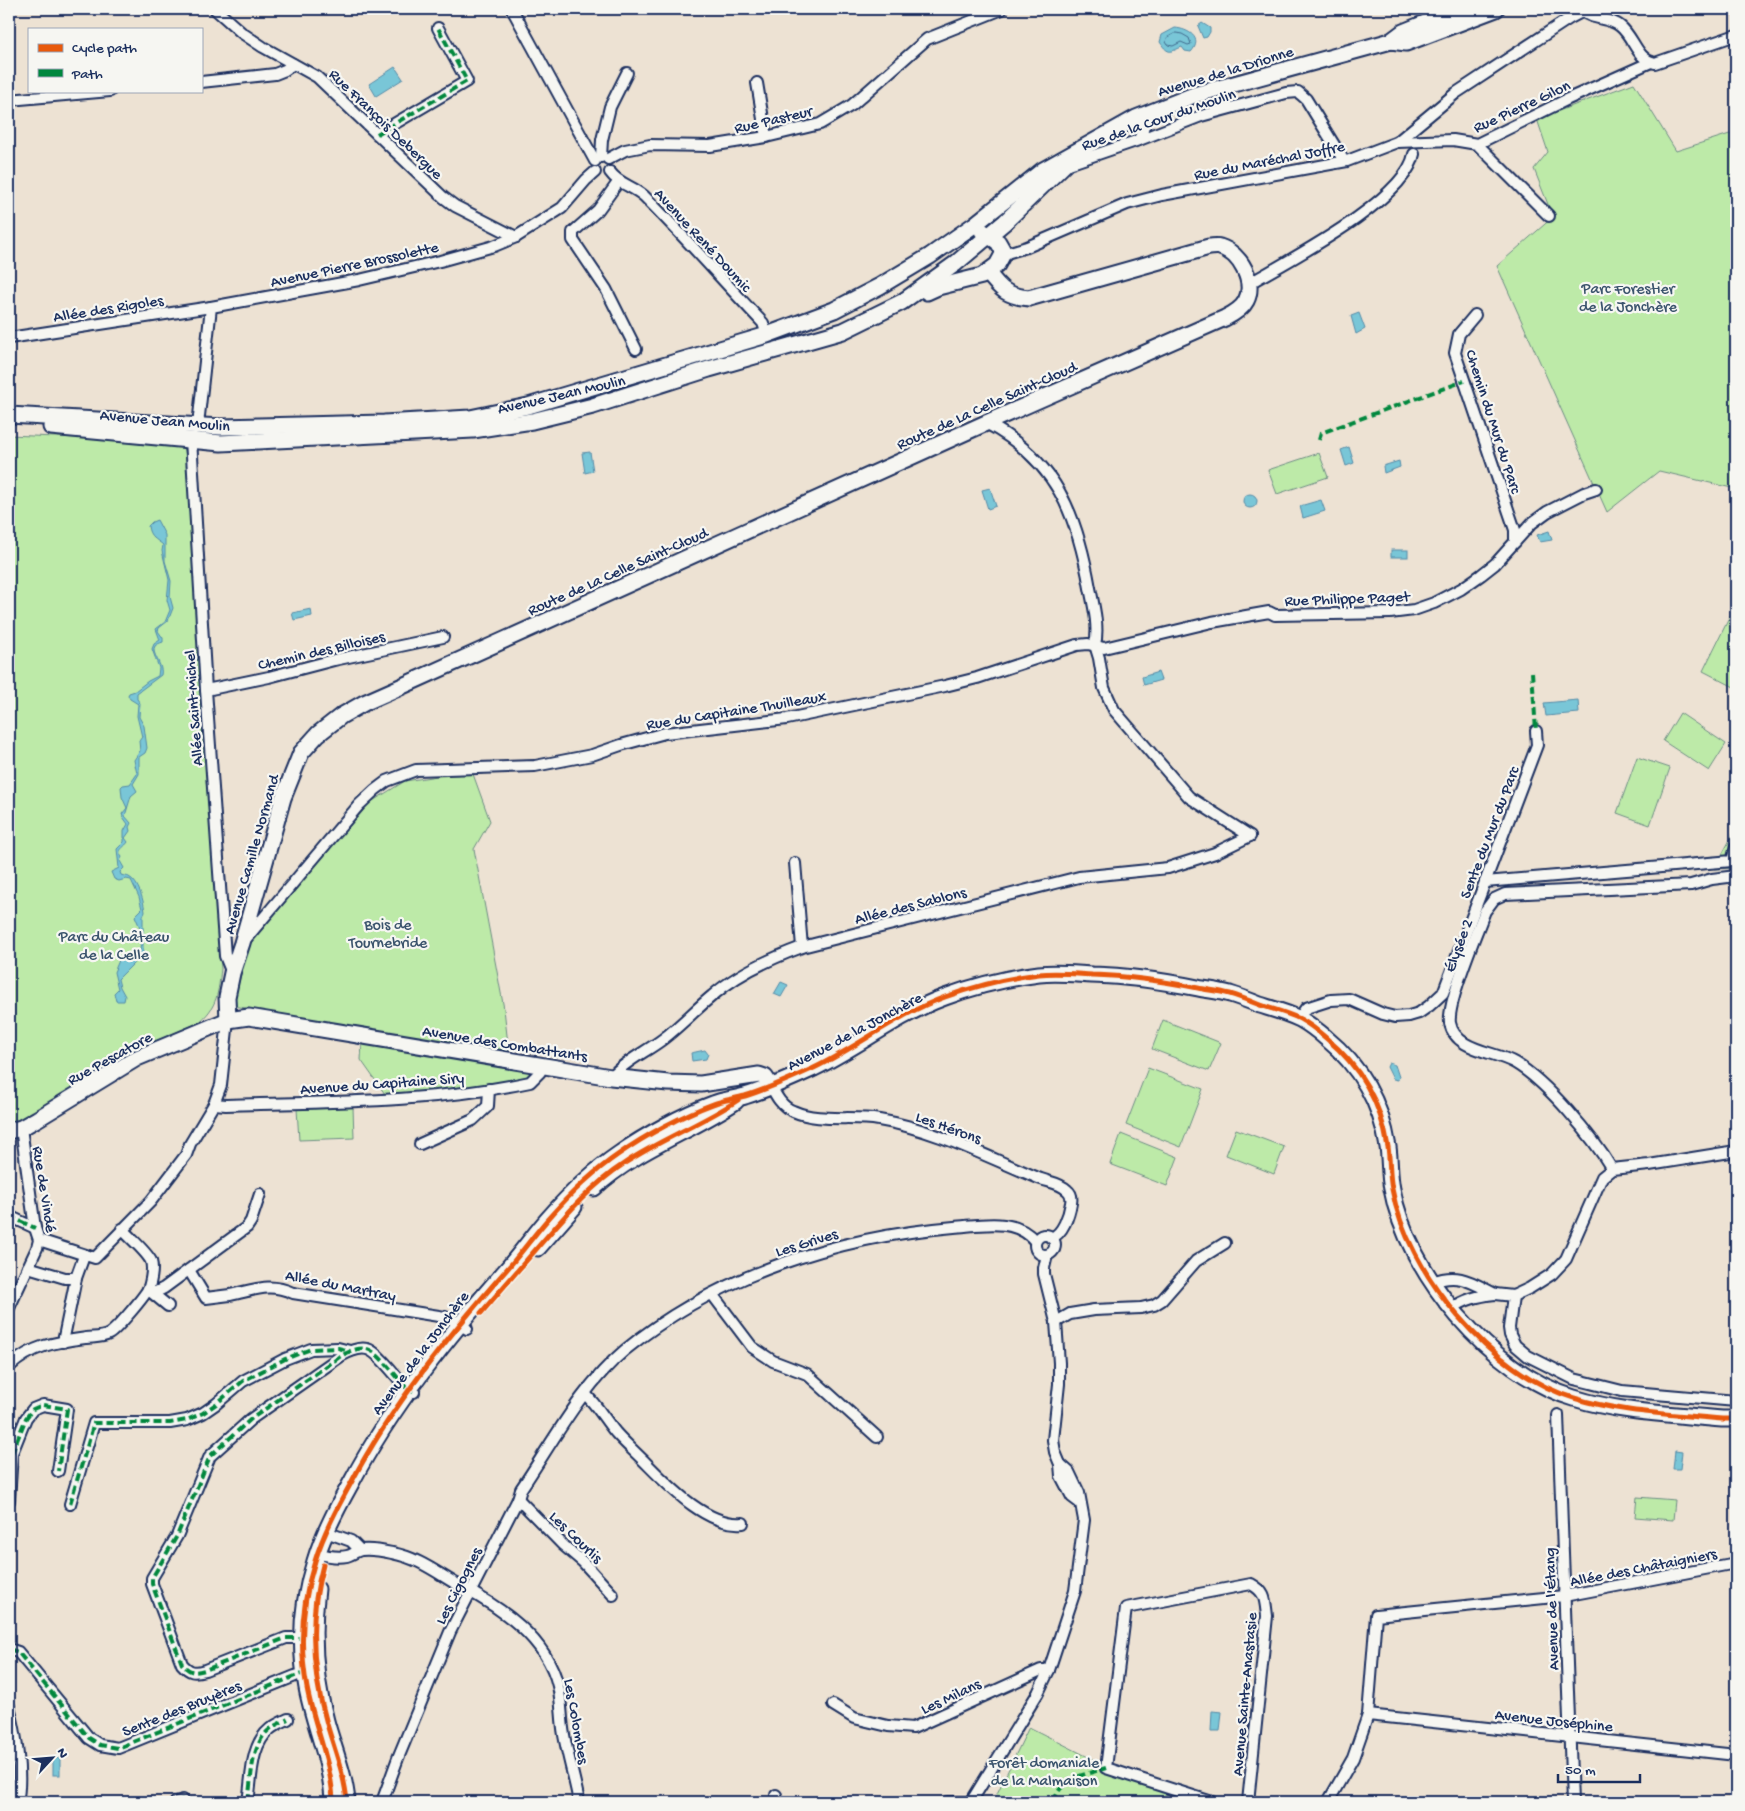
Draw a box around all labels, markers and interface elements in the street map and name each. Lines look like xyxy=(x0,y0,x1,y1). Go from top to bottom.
legend xyxy=(28,28,202,92)
text: Cycle path xyxy=(72,40,137,58)
street label: Avenue de la Drionne xyxy=(1156,43,1297,103)
text: Path xyxy=(71,66,103,84)
street label: Rue François Debergue xyxy=(324,66,446,185)
street label: Rue Pierre Gilon xyxy=(1471,77,1574,139)
street label: Rue de la Cour du Moulin xyxy=(1080,86,1239,157)
street label: Rue Pasteur xyxy=(733,103,816,140)
street label: Rue du Maréchal Joffre xyxy=(1193,138,1347,186)
street label: Avenue René Doumic xyxy=(649,186,755,298)
street label: Avenue Pierre Brossolette xyxy=(269,239,441,294)
park label: Parc Forestier de la Jonchère xyxy=(1579,281,1678,318)
street label: Allée des Rigoles xyxy=(52,292,166,329)
street label: Chemin du Mur du Parc xyxy=(1459,348,1524,497)
street label: Route de La Celle Saint-Cloud xyxy=(894,358,1082,456)
street label: Avenue Jean Moulin xyxy=(496,372,628,420)
street label: Avenue Jean Moulin xyxy=(99,407,231,438)
street label: Route de La Celle Saint-Cloud xyxy=(525,524,713,622)
street label: Rue Philippe Paget xyxy=(1284,589,1411,612)
street label: Chemin des Billoises xyxy=(257,628,388,676)
street label: Allée Saint-Michel xyxy=(182,649,209,766)
street label: Rue du Capitaine Thuilleaux xyxy=(645,689,828,736)
street label: Sente du Mur du Parc xyxy=(1457,764,1525,902)
street label: Avenue Camille Normand xyxy=(221,771,286,937)
street label: Allée des Sablons xyxy=(853,884,970,930)
park label: Bois de Tournebride xyxy=(348,917,428,954)
street label: Élysée 2 xyxy=(1442,917,1479,975)
park label: Parc du Château de la Celle xyxy=(58,929,170,966)
street label: Avenue de la Jonchère xyxy=(785,989,927,1077)
street label: Avenue des Combattants xyxy=(421,1023,589,1068)
street label: Rue Pescatore xyxy=(65,1029,157,1091)
street label: Avenue du Capitaine Siry xyxy=(300,1070,465,1101)
street label: Les Hérons xyxy=(912,1109,984,1150)
street label: Rue de Vindé xyxy=(26,1145,59,1235)
street label: Les Grives xyxy=(774,1226,842,1263)
street label: Allée du Martray xyxy=(284,1267,397,1307)
street label: Avenue de la Jonchère xyxy=(369,1288,475,1420)
street label: Les Courlis xyxy=(544,1508,606,1569)
street label: Les Cigognes xyxy=(433,1544,488,1628)
street label: Allée des Châtaigniers xyxy=(1569,1546,1720,1593)
street label: Avenue de l'Étang xyxy=(1542,1547,1565,1671)
street label: Avenue Sainte-Anastasie xyxy=(1230,1611,1263,1777)
street label: Les Milans xyxy=(918,1676,986,1720)
street label: Sente des Bruyères xyxy=(120,1677,246,1743)
street label: Les Colombes xyxy=(558,1677,592,1767)
street label: Avenue Joséphine xyxy=(1494,1707,1614,1738)
north arrow xyxy=(28,1734,78,1784)
text: N xyxy=(52,1746,71,1761)
scale bar xyxy=(1558,1751,1640,1783)
park label: Forêt domaniale de la Malmaison xyxy=(988,1755,1100,1792)
text: 50 m xyxy=(1565,1762,1596,1780)

